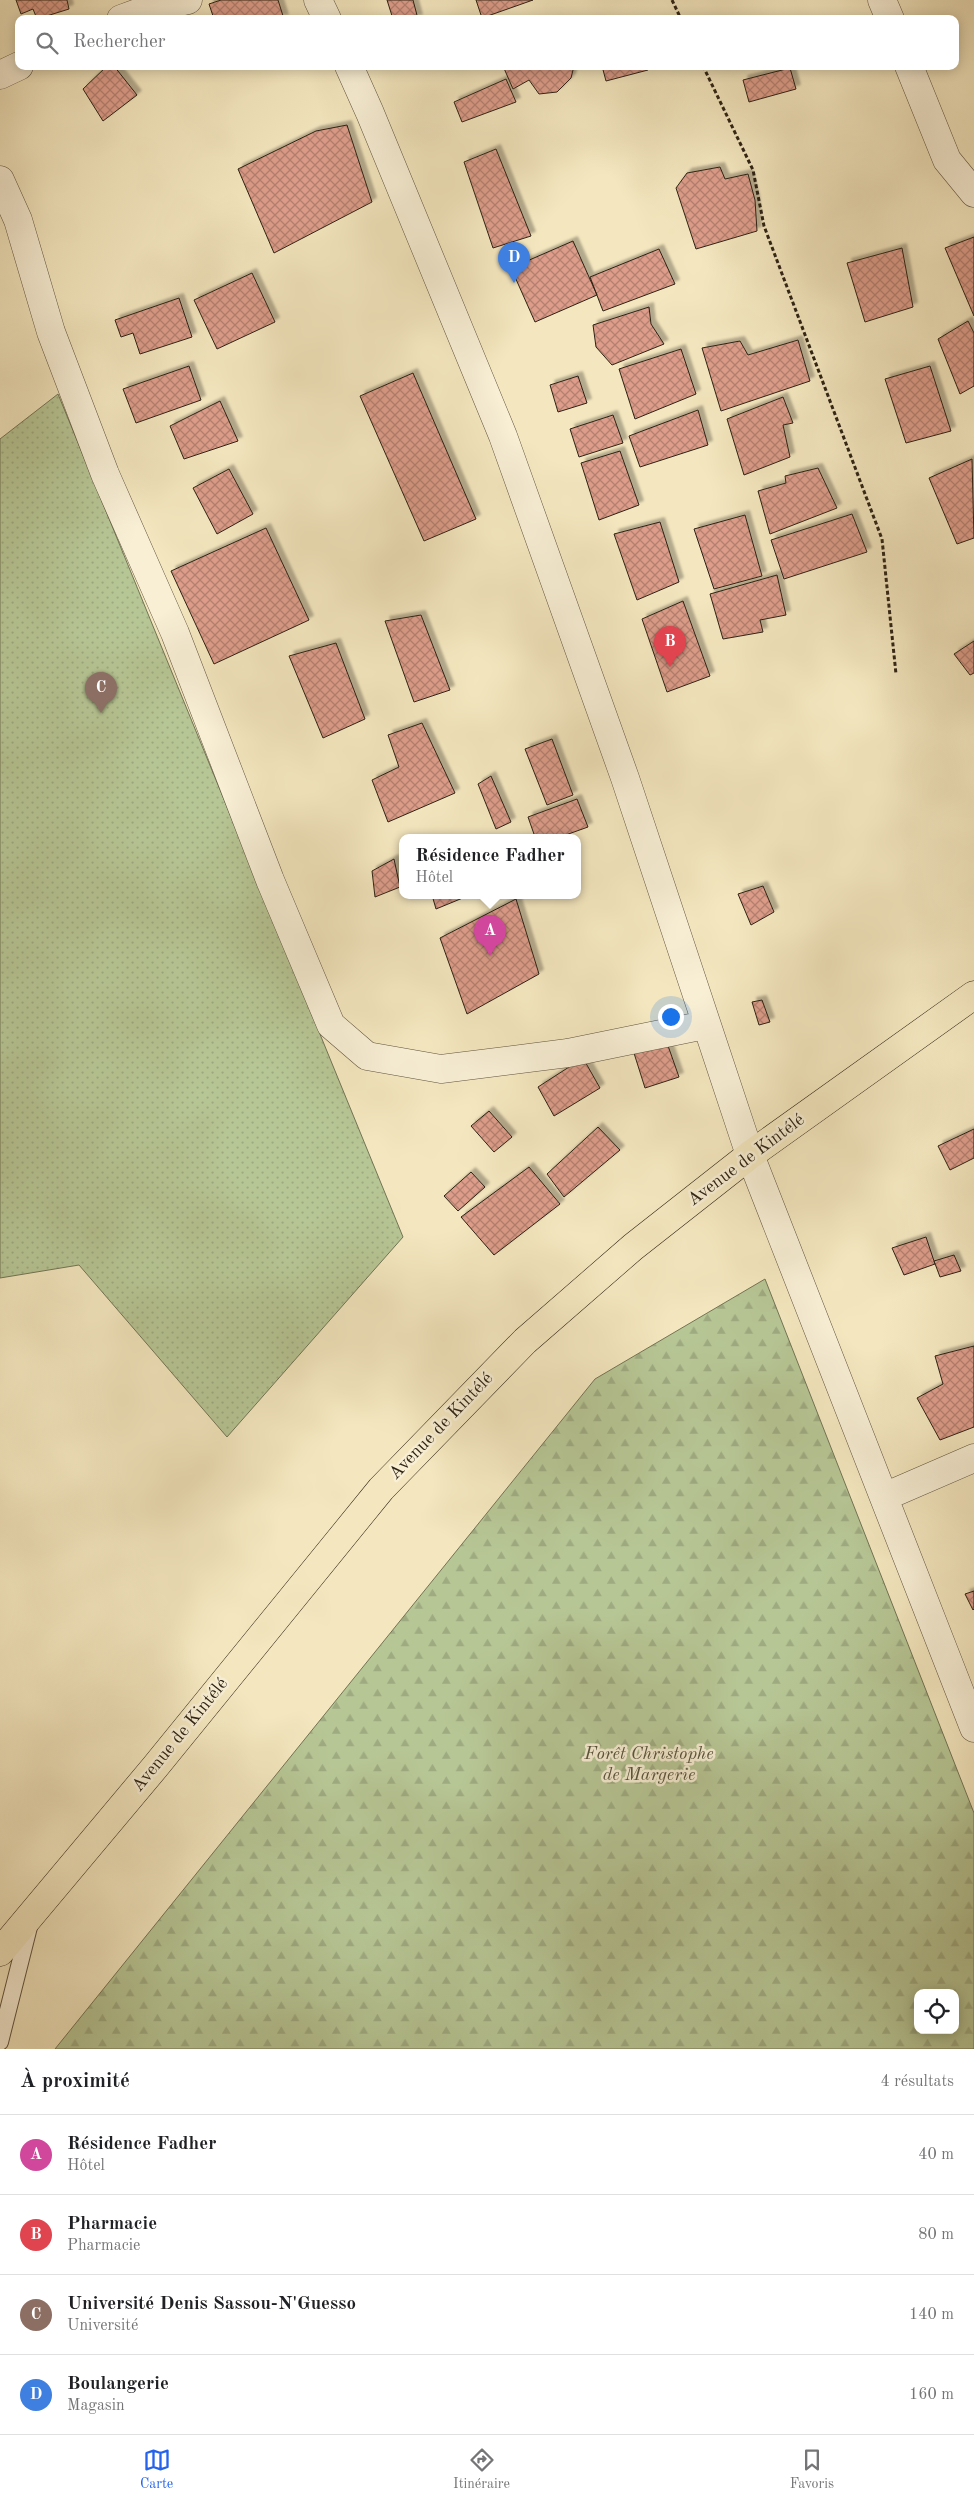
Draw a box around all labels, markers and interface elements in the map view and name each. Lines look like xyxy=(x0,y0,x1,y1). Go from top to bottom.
search box xyxy=(15,15,959,70)
icon: search xyxy=(33,29,61,57)
text: Rechercher xyxy=(73,33,166,52)
pin: D xyxy=(498,242,530,283)
pin: B xyxy=(654,626,686,667)
pin: C xyxy=(85,672,117,713)
popup xyxy=(399,834,581,899)
text: Résidence Fadher xyxy=(415,847,565,866)
text: Hôtel xyxy=(415,870,453,886)
pin: A xyxy=(474,915,506,956)
your location xyxy=(658,1004,684,1030)
street label: Avenue de Kintélé xyxy=(684,1110,808,1210)
street label: Avenue de Kintélé xyxy=(386,1369,496,1483)
street label: Avenue de Kintélé xyxy=(129,1675,231,1795)
park label: Forêt Christophe de Margerie xyxy=(583,1745,714,1784)
map controls xyxy=(914,1989,959,2034)
button: locate xyxy=(914,1989,959,2034)
text: À proximité xyxy=(20,2071,130,2092)
text: 4 résultats xyxy=(880,2074,954,2090)
text: Résidence Fadher xyxy=(67,2135,216,2154)
text: A xyxy=(30,2147,42,2163)
text: 40 m xyxy=(918,2147,954,2163)
text: Hôtel xyxy=(67,2158,105,2174)
text: Pharmacie xyxy=(67,2215,157,2234)
text: B xyxy=(30,2227,42,2243)
text: 80 m xyxy=(918,2227,954,2243)
text: Pharmacie xyxy=(67,2238,140,2254)
text: Université Denis Sassou-N'Guesso xyxy=(67,2295,356,2314)
text: C xyxy=(31,2307,41,2323)
text: 140 m xyxy=(909,2307,954,2323)
text: Université xyxy=(67,2318,138,2334)
text: Boulangerie xyxy=(67,2375,169,2394)
text: D xyxy=(30,2387,42,2403)
text: 160 m xyxy=(909,2387,954,2403)
text: Magasin xyxy=(67,2398,125,2414)
tab: Carte xyxy=(140,2446,173,2493)
tab: Itinéraire xyxy=(453,2446,510,2493)
tab: Favoris xyxy=(790,2446,834,2493)

